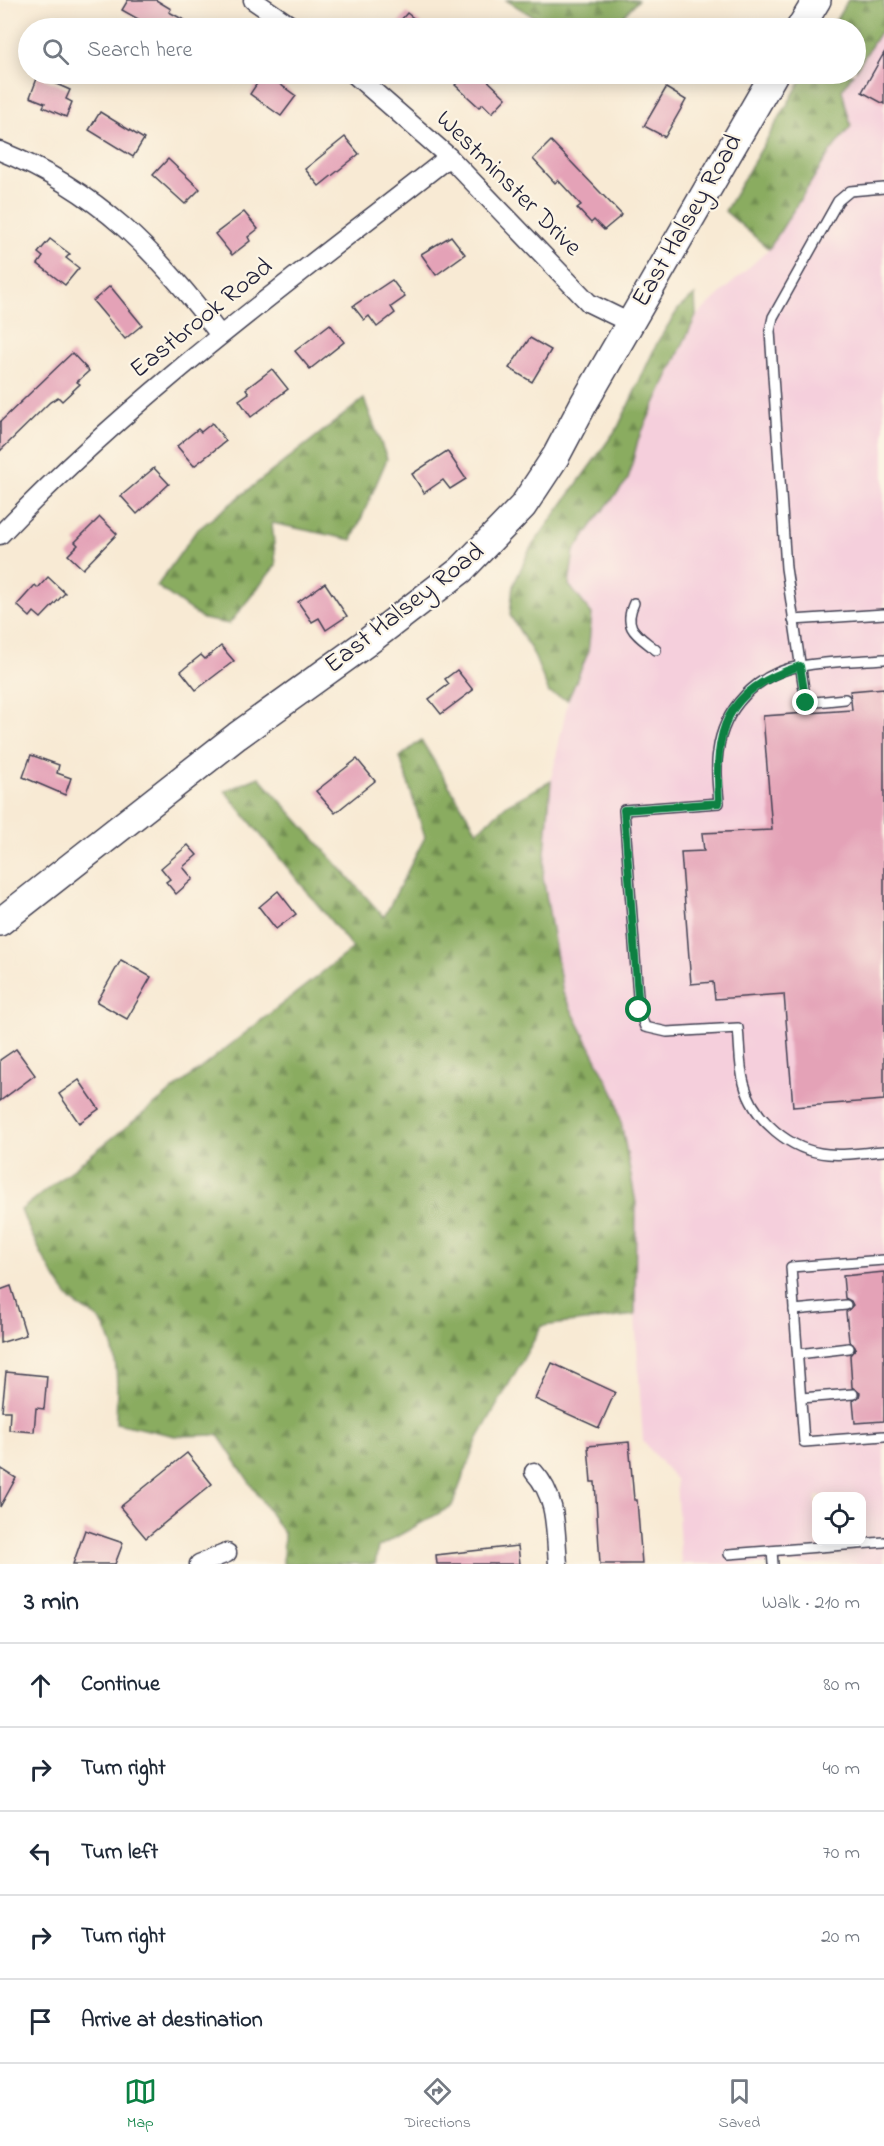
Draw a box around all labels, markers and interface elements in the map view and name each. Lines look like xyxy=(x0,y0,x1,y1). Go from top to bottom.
search box xyxy=(18,18,866,84)
icon: search xyxy=(39,35,72,68)
text: Search here xyxy=(87,35,192,67)
street label: Westminster Drive xyxy=(426,102,590,266)
street label: East Halsey Road xyxy=(623,127,753,315)
street label: Eastbrook Road xyxy=(122,249,282,389)
street label: East Halsey Road xyxy=(317,534,494,684)
route end xyxy=(792,689,818,715)
route start xyxy=(625,996,651,1022)
map controls xyxy=(812,1492,866,1546)
button: locate xyxy=(812,1492,866,1546)
text: 3 min xyxy=(24,1584,79,1622)
text: Walk · 210 m xyxy=(762,1589,860,1618)
icon: ahead xyxy=(24,1669,57,1702)
text: Continue xyxy=(81,1669,160,1701)
text: 80 m xyxy=(823,1671,860,1700)
icon: right xyxy=(24,1753,57,1786)
text: Turn right xyxy=(81,1753,166,1785)
text: 40 m xyxy=(823,1755,860,1784)
icon: left xyxy=(24,1837,57,1870)
text: Turn left xyxy=(81,1837,158,1869)
text: 70 m xyxy=(823,1839,860,1868)
icon: right xyxy=(24,1921,57,1954)
text: Turn right xyxy=(81,1921,166,1953)
text: 20 m xyxy=(821,1923,860,1952)
icon: arrive xyxy=(24,2005,57,2038)
text: Arrive at destination xyxy=(81,2005,263,2037)
tab: Map xyxy=(124,2075,157,2135)
tab: Directions xyxy=(404,2075,471,2135)
tab: Saved xyxy=(718,2075,760,2135)

